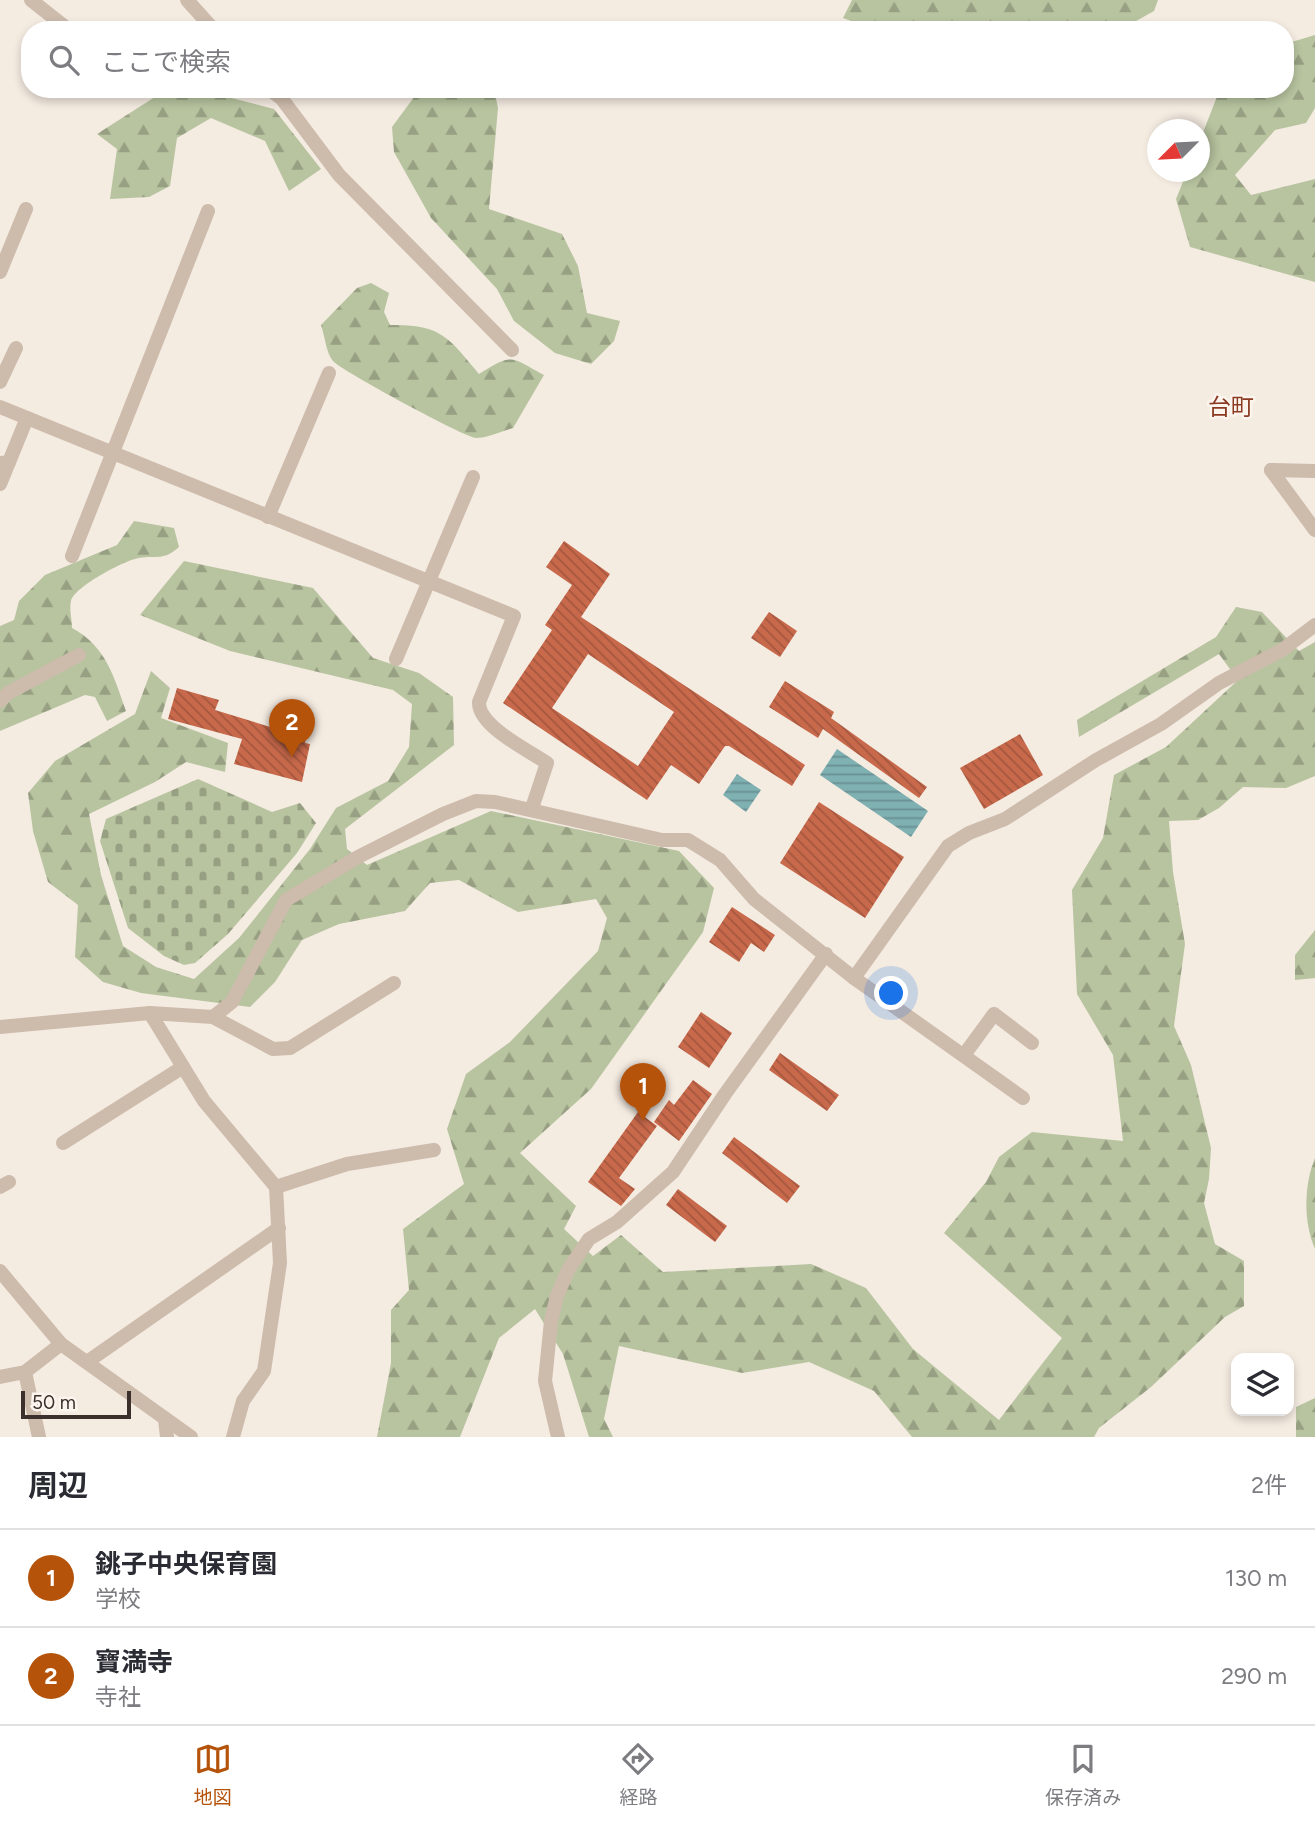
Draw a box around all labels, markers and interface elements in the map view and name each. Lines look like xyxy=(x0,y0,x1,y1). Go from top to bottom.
search box xyxy=(21,21,1294,98)
icon: search xyxy=(45,41,83,79)
text: ここで検索 xyxy=(101,46,231,78)
north arrow xyxy=(1147,119,1210,182)
district label: 台町 xyxy=(1208,393,1254,421)
pin: 2 xyxy=(269,699,315,757)
your location xyxy=(874,976,908,1010)
pin: 1 xyxy=(620,1063,666,1121)
map controls xyxy=(1231,1353,1294,1416)
button: layers xyxy=(1231,1353,1294,1416)
scale bar xyxy=(21,1388,131,1420)
text: 50 m xyxy=(32,1391,76,1414)
text: 周辺 xyxy=(28,1467,88,1504)
text: 2件 xyxy=(1251,1471,1287,1499)
text: 銚子中央保育園 xyxy=(95,1548,277,1580)
text: 1 xyxy=(46,1564,56,1592)
text: 130 m xyxy=(1225,1564,1287,1592)
text: 学校 xyxy=(95,1585,141,1613)
text: 寶満寺 xyxy=(95,1646,173,1678)
text: 2 xyxy=(44,1662,58,1690)
text: 290 m xyxy=(1221,1662,1287,1690)
text: 寺社 xyxy=(95,1683,141,1711)
tab: 地図 xyxy=(194,1740,232,1809)
tab: 経路 xyxy=(619,1740,657,1809)
tab: 保存済み xyxy=(1045,1740,1121,1809)

